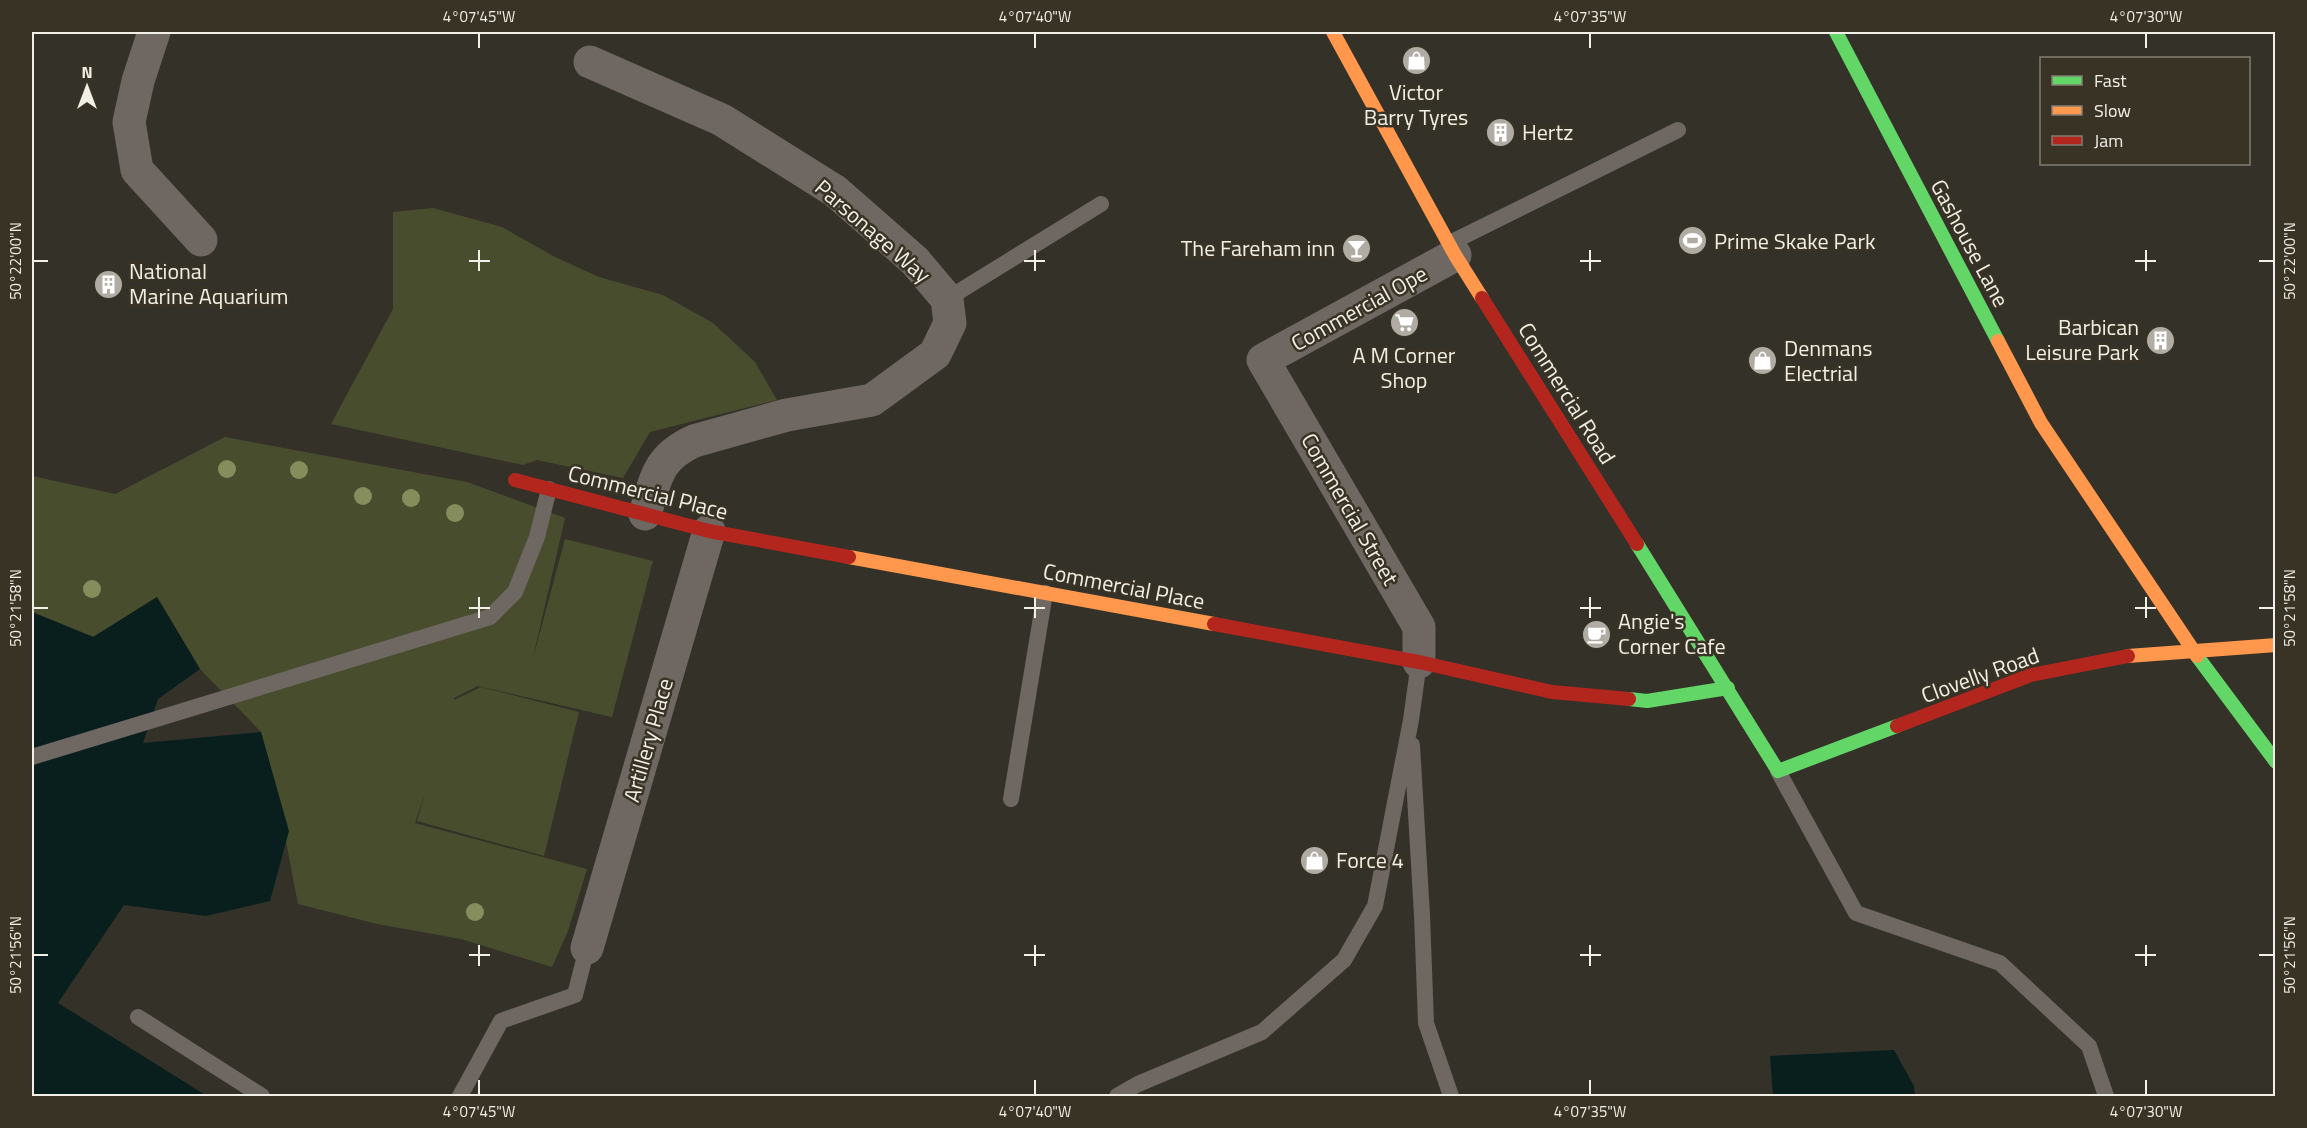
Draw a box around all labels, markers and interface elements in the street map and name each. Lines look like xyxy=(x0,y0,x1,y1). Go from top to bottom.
text: 4°07'45"W xyxy=(443,5,515,28)
text: 4°07'40"W xyxy=(999,5,1071,28)
text: 4°07'35"W xyxy=(1554,5,1626,28)
text: 4°07'30"W xyxy=(2110,5,2182,28)
shop icon: Victor Barry Tyres xyxy=(1400,44,1432,76)
north arrow xyxy=(57,57,117,117)
legend xyxy=(2040,57,2250,165)
text: N xyxy=(81,60,93,84)
text: Fast xyxy=(2094,67,2127,94)
place label: Victor Barry Tyres xyxy=(1364,75,1468,134)
text: Slow xyxy=(2094,97,2131,124)
place label: Hertz xyxy=(1522,115,1573,149)
building icon: Hertz xyxy=(1485,116,1517,148)
text: Jam xyxy=(2094,127,2123,154)
street label: Parsonage Way xyxy=(807,171,939,291)
street label: Gashouse Lane xyxy=(1922,173,2018,313)
text: 50°22'00"N xyxy=(4,222,27,300)
text: 50°22'00"N xyxy=(2278,222,2301,300)
place label: Prime Skake Park xyxy=(1714,224,1876,258)
sports icon: Prime Skake Park xyxy=(1677,225,1709,257)
place label: The Fareham inn xyxy=(1181,231,1335,265)
bar icon: The Fareham inn xyxy=(1340,232,1372,264)
place label: National Marine Aquarium xyxy=(129,254,288,313)
street label: Commercial Ope xyxy=(1285,256,1433,360)
building icon: National Marine Aquarium xyxy=(92,268,124,300)
supermarket icon: A M Corner Shop xyxy=(1388,307,1420,339)
place label: Barbican Leisure Park xyxy=(2025,310,2139,369)
street label: Commercial Road xyxy=(1510,315,1624,471)
building icon: Barbican Leisure Park xyxy=(2144,324,2176,356)
place label: Denmans Electrial xyxy=(1784,331,1873,390)
place label: A M Corner Shop xyxy=(1353,338,1456,397)
shop icon: Denmans Electrial xyxy=(1747,345,1779,377)
street label: Commercial Street xyxy=(1293,427,1408,592)
street label: Commercial Place xyxy=(564,456,732,528)
street label: Commercial Place xyxy=(1040,554,1208,618)
text: 50°21'58"N xyxy=(4,569,27,647)
text: 50°21'58"N xyxy=(2278,569,2301,647)
place label: Angie's Corner Cafe xyxy=(1618,604,1726,663)
cafe icon: Angie's Corner Cafe xyxy=(1581,618,1613,650)
street label: Clovelly Road xyxy=(1916,638,2044,712)
street label: Artillery Place xyxy=(614,674,682,806)
place label: Force 4 xyxy=(1336,843,1404,877)
shop icon: Force 4 xyxy=(1299,844,1331,876)
text: 50°21'56"N xyxy=(4,916,27,994)
text: 50°21'56"N xyxy=(2278,916,2301,994)
text: 4°07'45"W xyxy=(443,1100,515,1123)
text: 4°07'40"W xyxy=(999,1100,1071,1123)
text: 4°07'35"W xyxy=(1554,1100,1626,1123)
text: 4°07'30"W xyxy=(2110,1100,2182,1123)

